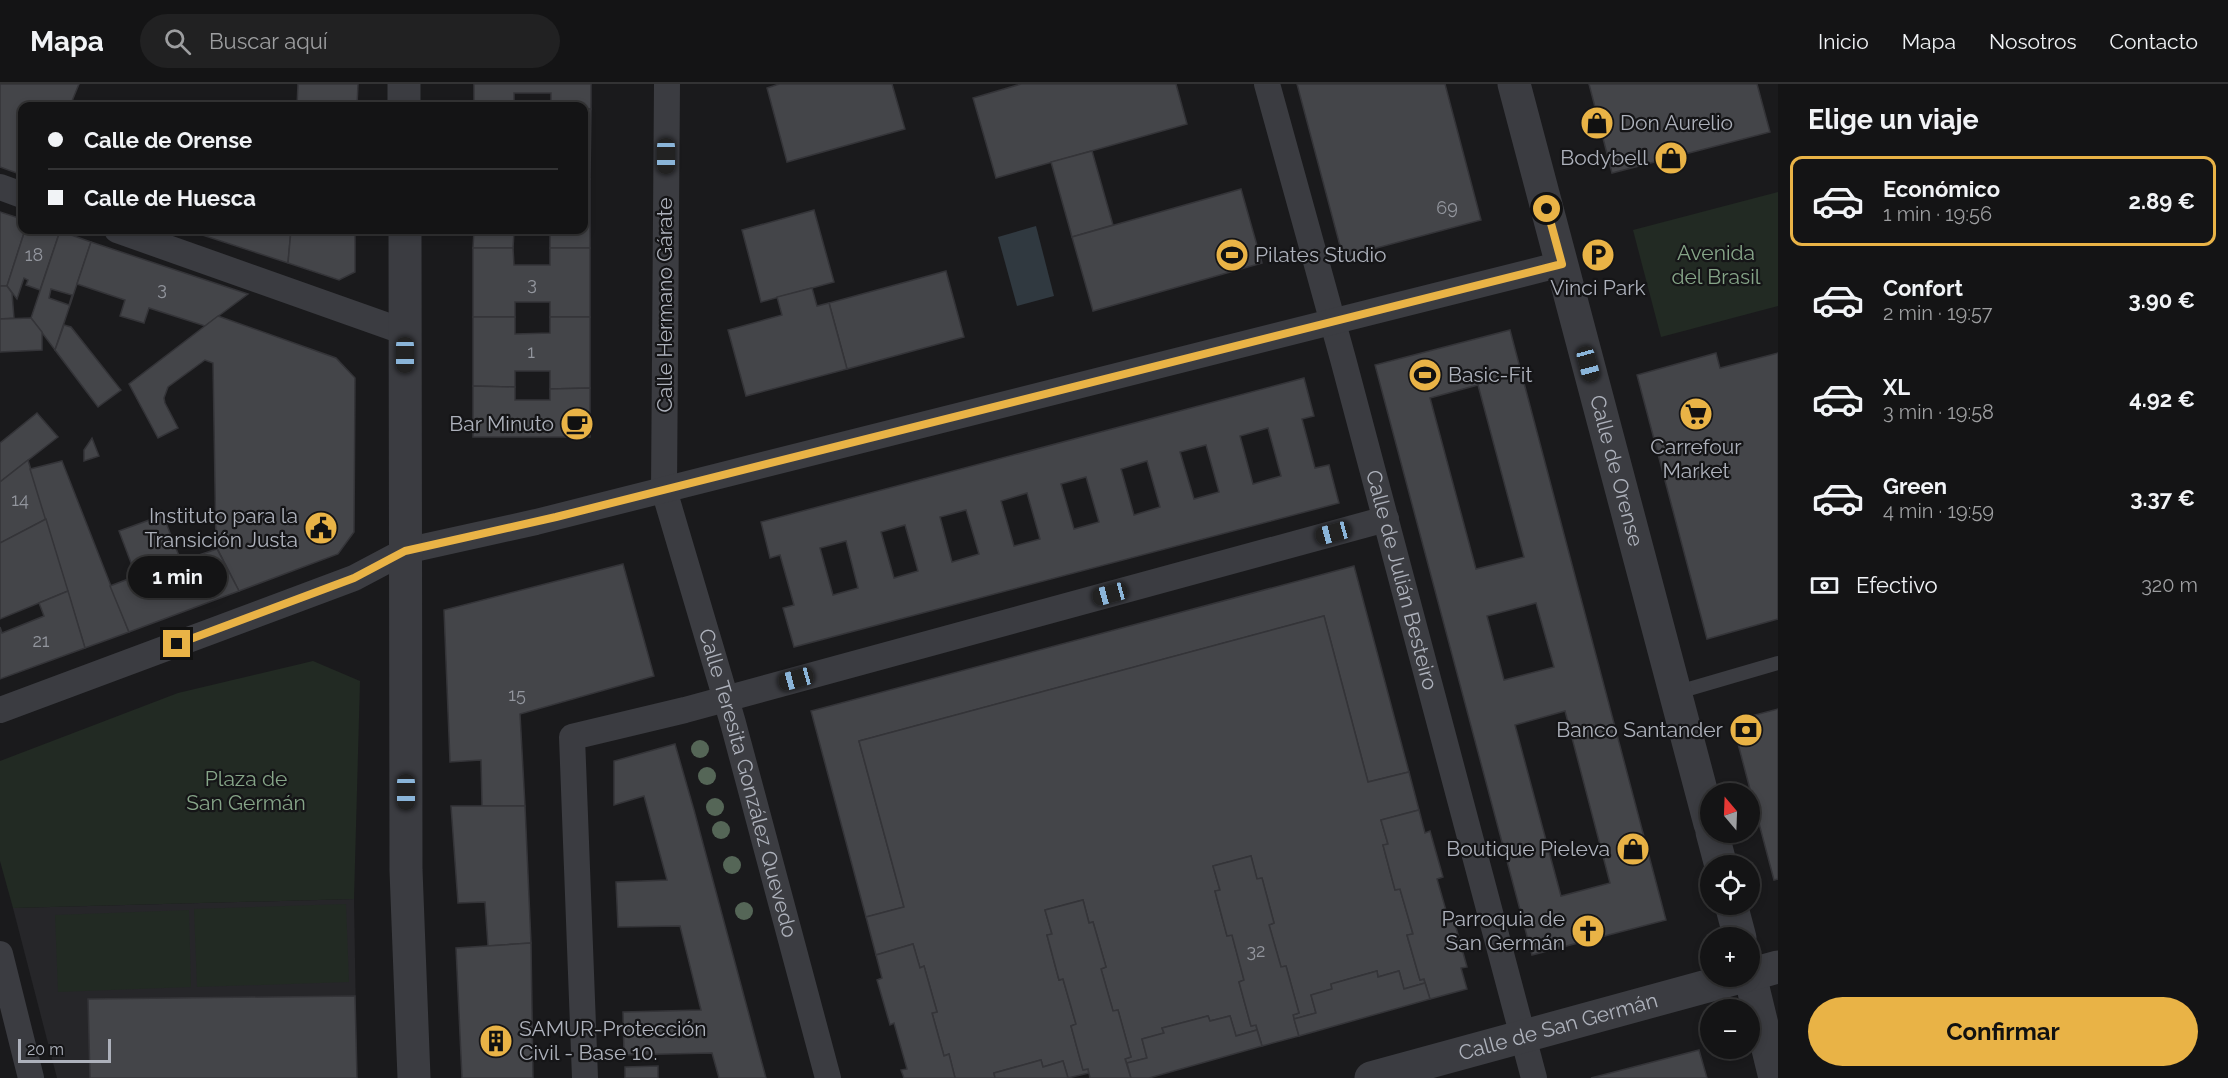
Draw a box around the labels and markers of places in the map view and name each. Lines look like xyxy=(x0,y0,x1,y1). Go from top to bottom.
shop icon: Don Aurelio xyxy=(1579,105,1615,141)
place label: Don Aurelio xyxy=(1620,110,1733,135)
shop icon: Bodybell xyxy=(1653,140,1689,176)
place label: Bodybell xyxy=(1560,145,1648,170)
sports icon: Pilates Studio xyxy=(1214,237,1250,273)
parking icon: Vinci Park xyxy=(1580,237,1616,273)
place label: Pilates Studio xyxy=(1255,242,1387,267)
place label: Vinci Park xyxy=(1550,275,1646,300)
sports icon: Basic-Fit xyxy=(1407,357,1443,393)
place label: Basic-Fit xyxy=(1448,362,1532,387)
supermarket icon: Carrefour Market xyxy=(1678,396,1714,432)
cafe icon: Bar Minuto xyxy=(559,406,595,442)
place label: Bar Minuto xyxy=(449,411,554,436)
place label: Carrefour Market xyxy=(1650,434,1742,483)
place label: Instituto para la Transición Justa xyxy=(145,503,298,552)
public building icon: Instituto para la Transición Justa xyxy=(303,510,339,546)
bank icon: Banco Santander xyxy=(1728,712,1764,748)
place label: Banco Santander xyxy=(1556,717,1724,742)
shop icon: Boutique Pieleva xyxy=(1615,831,1651,867)
place label: Boutique Pieleva xyxy=(1446,836,1610,861)
place label: Parroquia de San Germán xyxy=(1442,906,1565,955)
church icon: Parroquia de San Germán xyxy=(1570,913,1606,949)
place label: SAMUR-Protección Civil - Base 10. xyxy=(519,1016,706,1065)
building icon: SAMUR-Protección Civil - Base 10. xyxy=(478,1023,514,1059)

